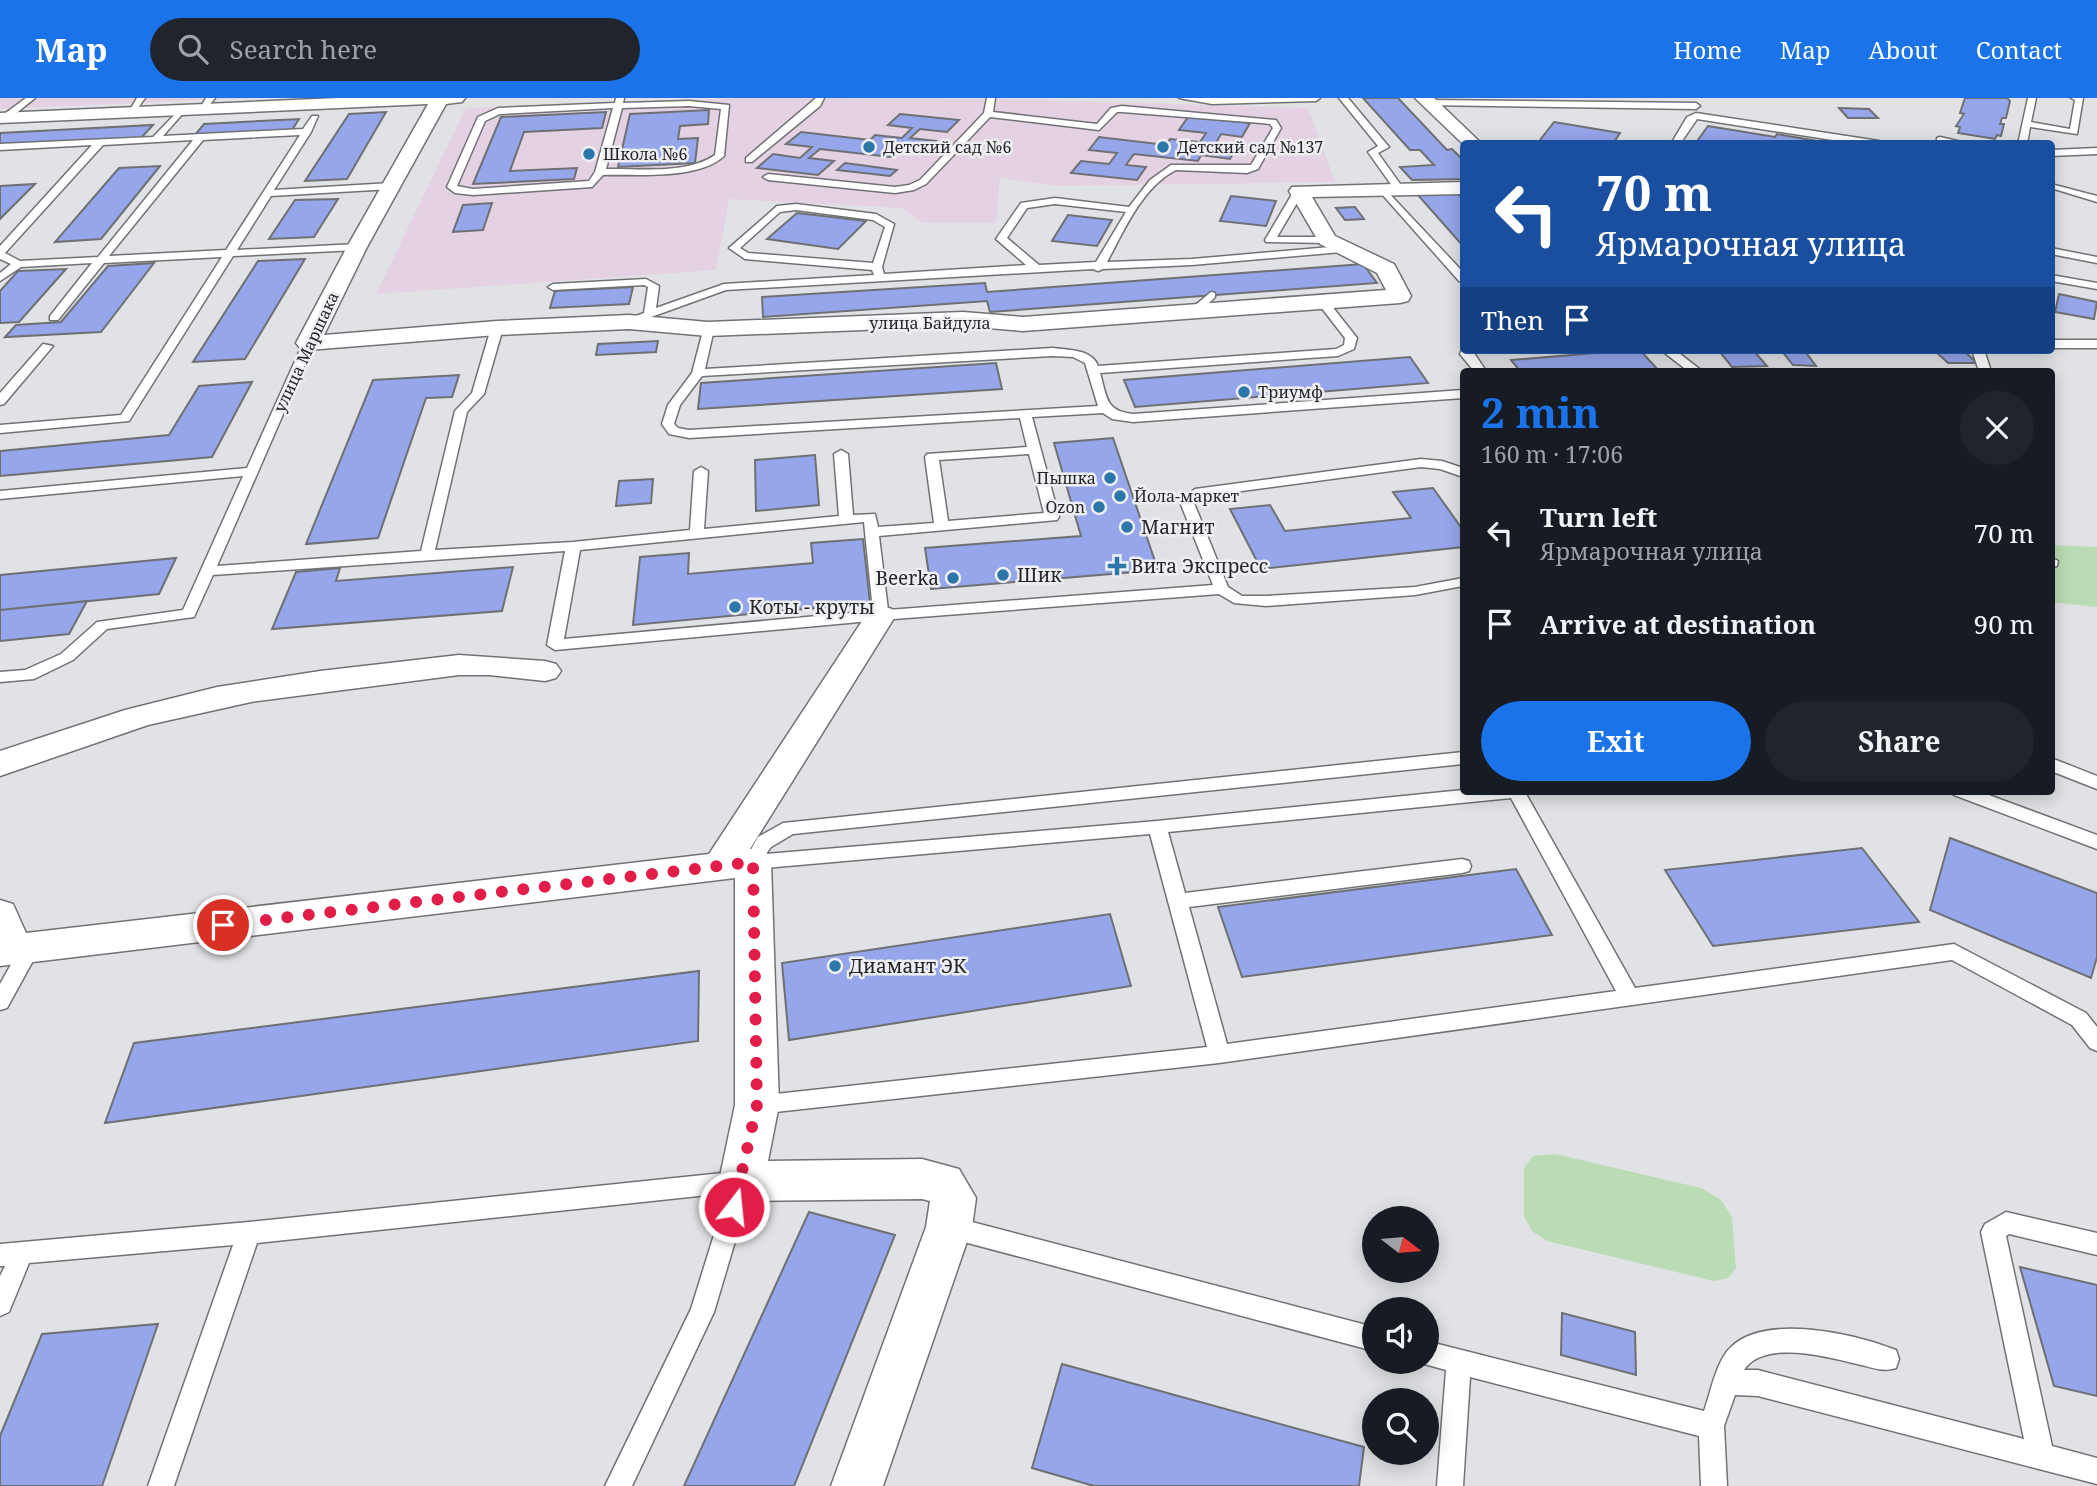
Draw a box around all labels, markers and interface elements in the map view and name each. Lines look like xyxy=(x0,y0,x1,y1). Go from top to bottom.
search box xyxy=(150,18,640,81)
text: Map xyxy=(35,27,108,72)
icon: search xyxy=(174,30,212,68)
text: Search here xyxy=(230,31,377,67)
text: Home xyxy=(1673,33,1742,66)
text: Map xyxy=(1780,33,1831,66)
text: About xyxy=(1869,33,1938,66)
text: Contact xyxy=(1976,33,2062,66)
place label: Детский сад №6 xyxy=(883,136,1011,158)
place label: Детский сад №137 xyxy=(1177,136,1323,158)
marker: Детский сад №6 xyxy=(861,139,877,155)
marker: Детский сад №137 xyxy=(1155,139,1171,155)
place label: Школа №6 xyxy=(603,143,687,165)
marker: Школа №6 xyxy=(581,146,597,162)
text: 70 m xyxy=(1596,159,1712,225)
icon: left xyxy=(1481,168,1572,259)
text: Ярмарочная улица xyxy=(1596,222,1906,265)
street label: улица Маршака xyxy=(268,288,344,416)
icon: arrive xyxy=(1558,301,1596,339)
text: Then xyxy=(1481,302,1544,338)
street label: улица Байдула xyxy=(869,312,991,334)
place label: Триумф xyxy=(1258,381,1323,403)
text: 2 min xyxy=(1481,383,1600,440)
marker: Триумф xyxy=(1236,384,1252,400)
button: close xyxy=(1960,391,2034,465)
text: 160 m · 17:06 xyxy=(1481,438,1623,470)
place label: Пышка xyxy=(1037,467,1096,489)
marker: Пышка xyxy=(1102,470,1118,486)
place label: Йола-маркет xyxy=(1134,485,1240,507)
marker: Йола-маркет xyxy=(1112,488,1128,504)
place label: Ozon xyxy=(1045,496,1085,518)
marker: Ozon xyxy=(1091,499,1107,515)
text: Turn left xyxy=(1540,499,1657,535)
place label: Магнит xyxy=(1141,514,1215,540)
icon: left xyxy=(1481,514,1519,552)
text: 70 m xyxy=(1974,515,2034,551)
marker: Магнит xyxy=(1119,519,1135,535)
text: Ярмарочная улица xyxy=(1540,535,1763,567)
place label: Вита Экспресс xyxy=(1131,553,1268,579)
marker: Вита Экспресс xyxy=(1109,558,1125,574)
place label: Шик xyxy=(1017,562,1062,588)
place label: Beerka xyxy=(875,565,939,591)
marker: Шик xyxy=(995,567,1011,583)
marker: Beerka xyxy=(945,570,961,586)
place label: Коты - круты xyxy=(749,594,875,620)
marker: Коты - круты xyxy=(727,599,743,615)
icon: arrive xyxy=(1481,605,1519,643)
text: Arrive at destination xyxy=(1540,606,1816,642)
text: 90 m xyxy=(1974,606,2034,642)
button: Exit xyxy=(1481,701,1751,781)
button: Share xyxy=(1765,701,2034,781)
pin xyxy=(193,895,253,955)
icon: arrive xyxy=(204,906,242,944)
place label: Диамант ЭК xyxy=(849,953,967,979)
marker: Диамант ЭК xyxy=(827,958,843,974)
position arrow xyxy=(697,1170,771,1244)
north arrow xyxy=(1362,1206,1438,1283)
map controls xyxy=(1362,1206,1439,1465)
button: sound xyxy=(1362,1297,1439,1374)
button: search xyxy=(1362,1388,1439,1465)

